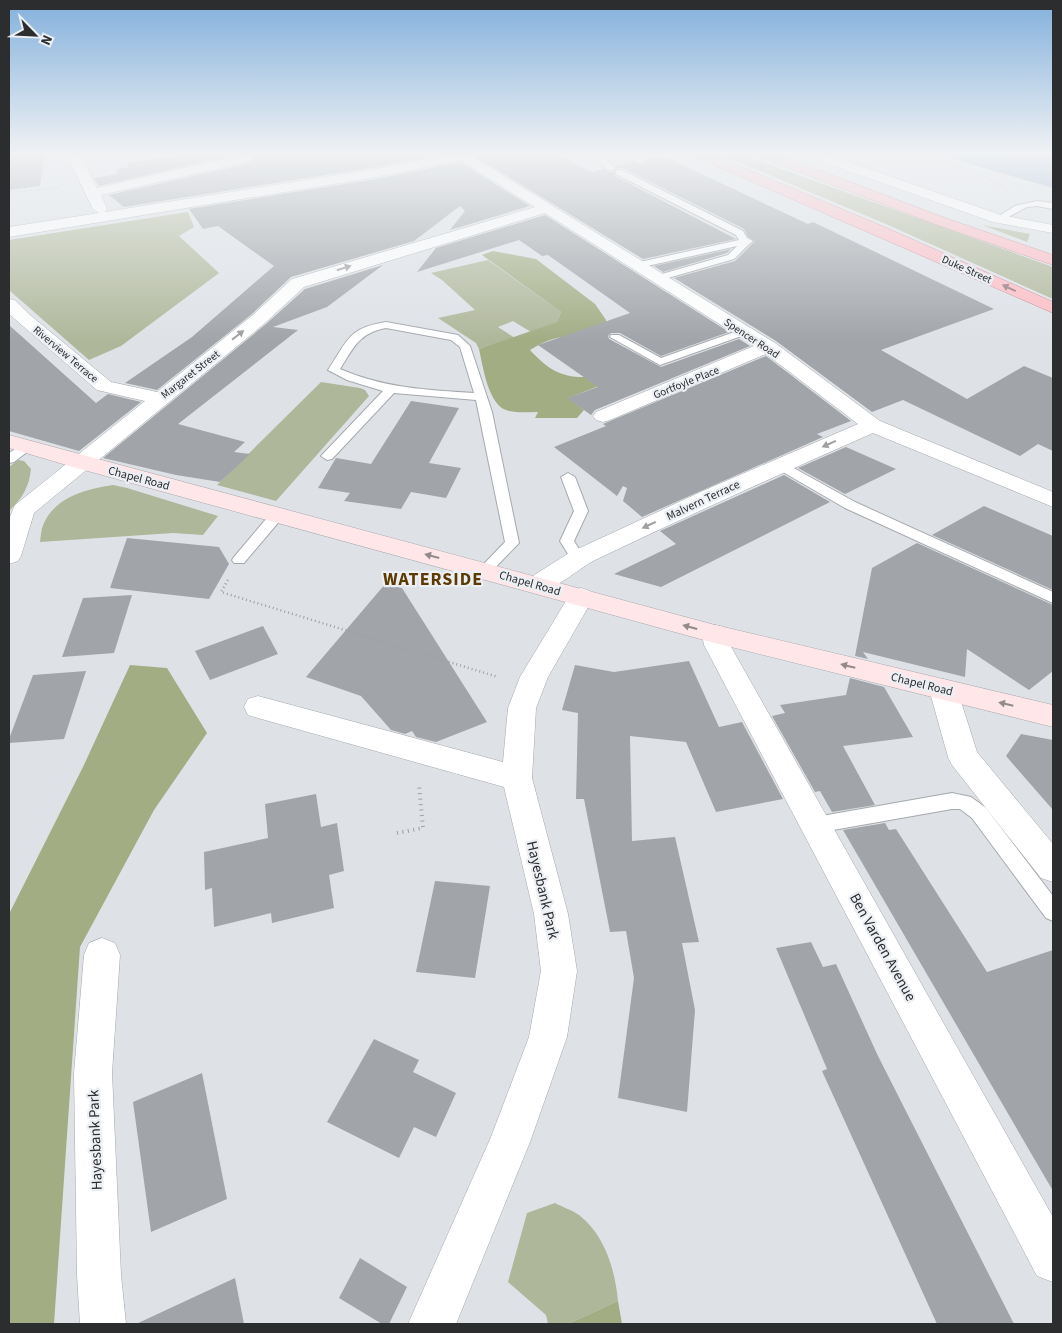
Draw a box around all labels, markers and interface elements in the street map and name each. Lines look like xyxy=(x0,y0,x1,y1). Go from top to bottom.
north arrow xyxy=(10,10,60,60)
text: N xyxy=(35,32,57,48)
street label: Duke Street xyxy=(939,252,994,287)
one-way arrow xyxy=(337,264,352,272)
one-way arrow xyxy=(1002,283,1016,291)
street label: Spencer Road xyxy=(721,315,782,362)
street label: Riverview Terrace xyxy=(30,323,102,386)
one-way arrow xyxy=(232,330,245,341)
street label: Margaret Street xyxy=(158,347,223,402)
street label: Gortfoyle Place xyxy=(651,362,722,402)
one-way arrow xyxy=(822,441,836,449)
street label: Chapel Road xyxy=(106,462,172,495)
street label: Malvern Terrace xyxy=(664,476,743,525)
one-way arrow xyxy=(642,522,656,530)
one-way arrow xyxy=(425,552,440,560)
district label: WATERSIDE xyxy=(383,567,483,592)
street label: Chapel Road xyxy=(497,567,563,600)
one-way arrow xyxy=(683,623,698,631)
one-way arrow xyxy=(840,662,855,670)
street label: Chapel Road xyxy=(889,669,955,700)
one-way arrow xyxy=(998,700,1013,708)
street label: Hayesbank Park xyxy=(521,839,564,942)
street label: Ben Varden Avenue xyxy=(844,889,921,1005)
street label: Hayesbank Park xyxy=(83,1089,108,1190)

